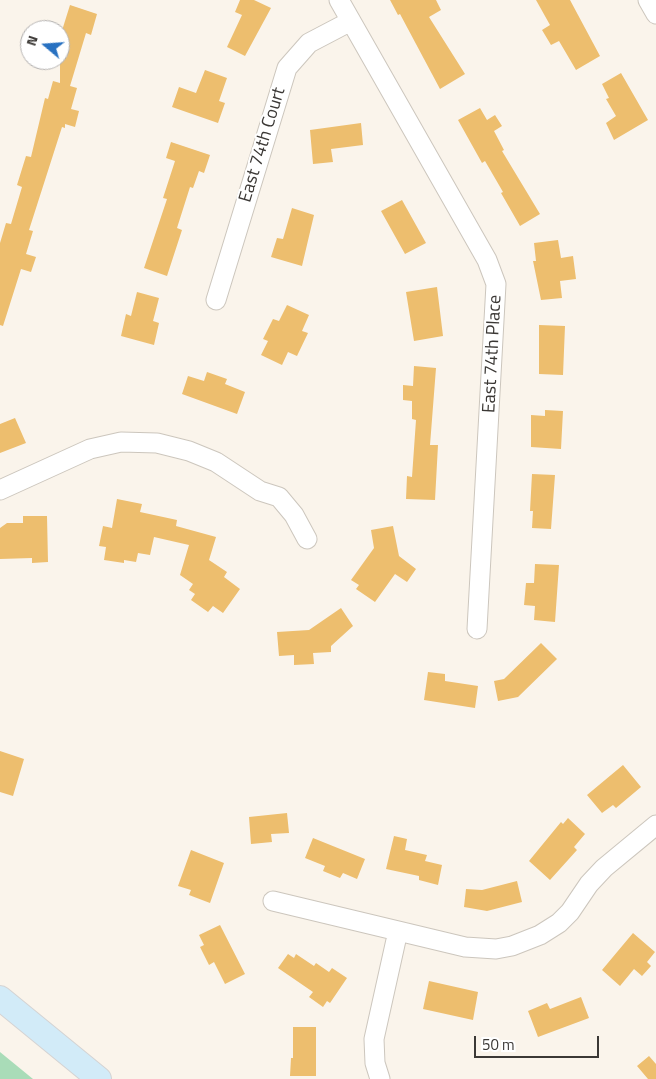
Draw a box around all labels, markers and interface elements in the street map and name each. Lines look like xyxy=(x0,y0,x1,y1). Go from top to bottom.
north arrow xyxy=(20,20,70,70)
text: N xyxy=(20,33,43,48)
street label: East 74th Court xyxy=(235,85,291,205)
street label: East 74th Place xyxy=(479,294,507,414)
scale bar xyxy=(476,1026,601,1058)
text: 50 m xyxy=(482,1033,515,1056)

